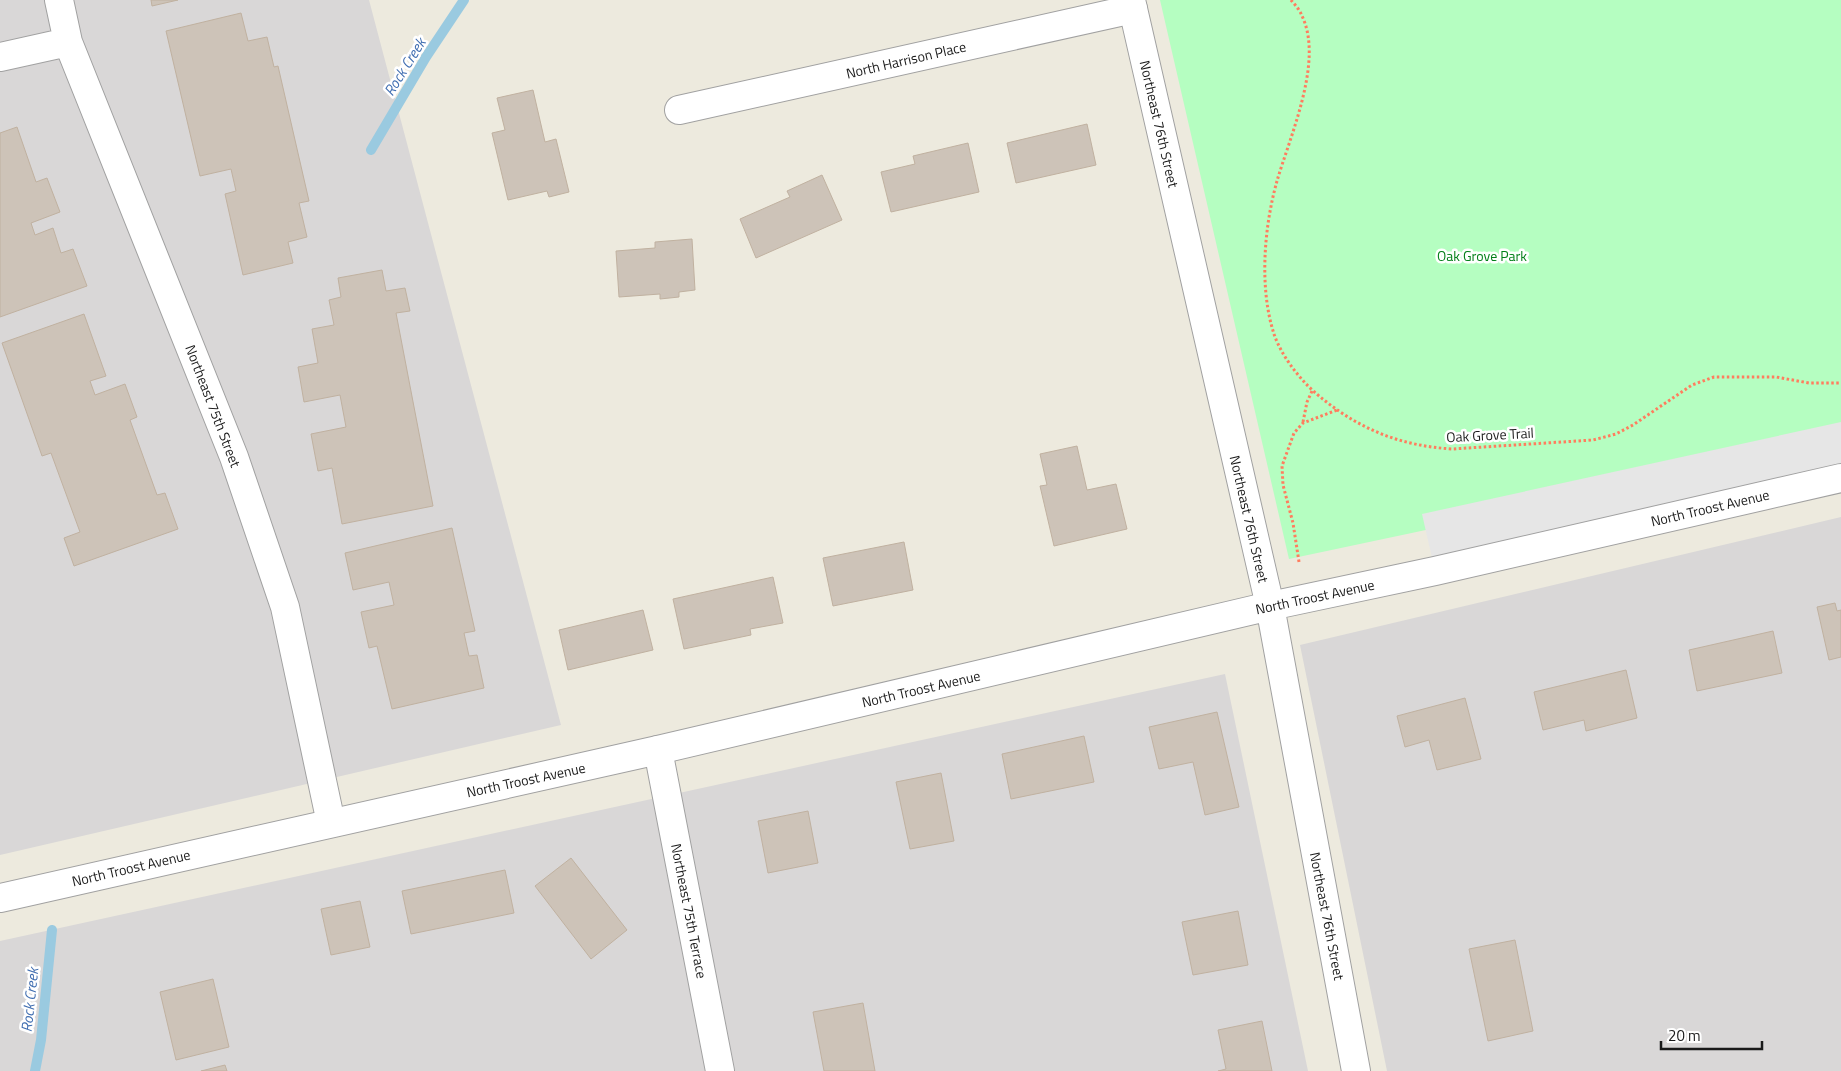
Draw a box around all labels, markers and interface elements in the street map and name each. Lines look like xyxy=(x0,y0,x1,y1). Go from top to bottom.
water label: Rock Creek xyxy=(378,31,433,100)
street label: North Harrison Place xyxy=(844,36,968,84)
street label: Northeast 76th Street xyxy=(1135,58,1184,190)
park label: Oak Grove Park xyxy=(1437,245,1527,266)
street label: Northeast 75th Street xyxy=(180,341,247,470)
street label: Oak Grove Trail xyxy=(1446,422,1534,447)
street label: Northeast 76th Street xyxy=(1225,453,1274,585)
street label: North Troost Avenue xyxy=(1649,484,1771,531)
street label: North Troost Avenue xyxy=(1253,574,1376,619)
street label: North Troost Avenue xyxy=(860,665,982,712)
street label: North Troost Avenue xyxy=(464,757,587,802)
street label: Northeast 75th Terrace xyxy=(666,842,713,980)
street label: North Troost Avenue xyxy=(70,844,192,891)
street label: Northeast 76th Street xyxy=(1305,850,1350,982)
water label: Rock Creek xyxy=(15,964,45,1033)
scale bar xyxy=(1661,1018,1762,1050)
text: 20 m xyxy=(1668,1024,1701,1047)

